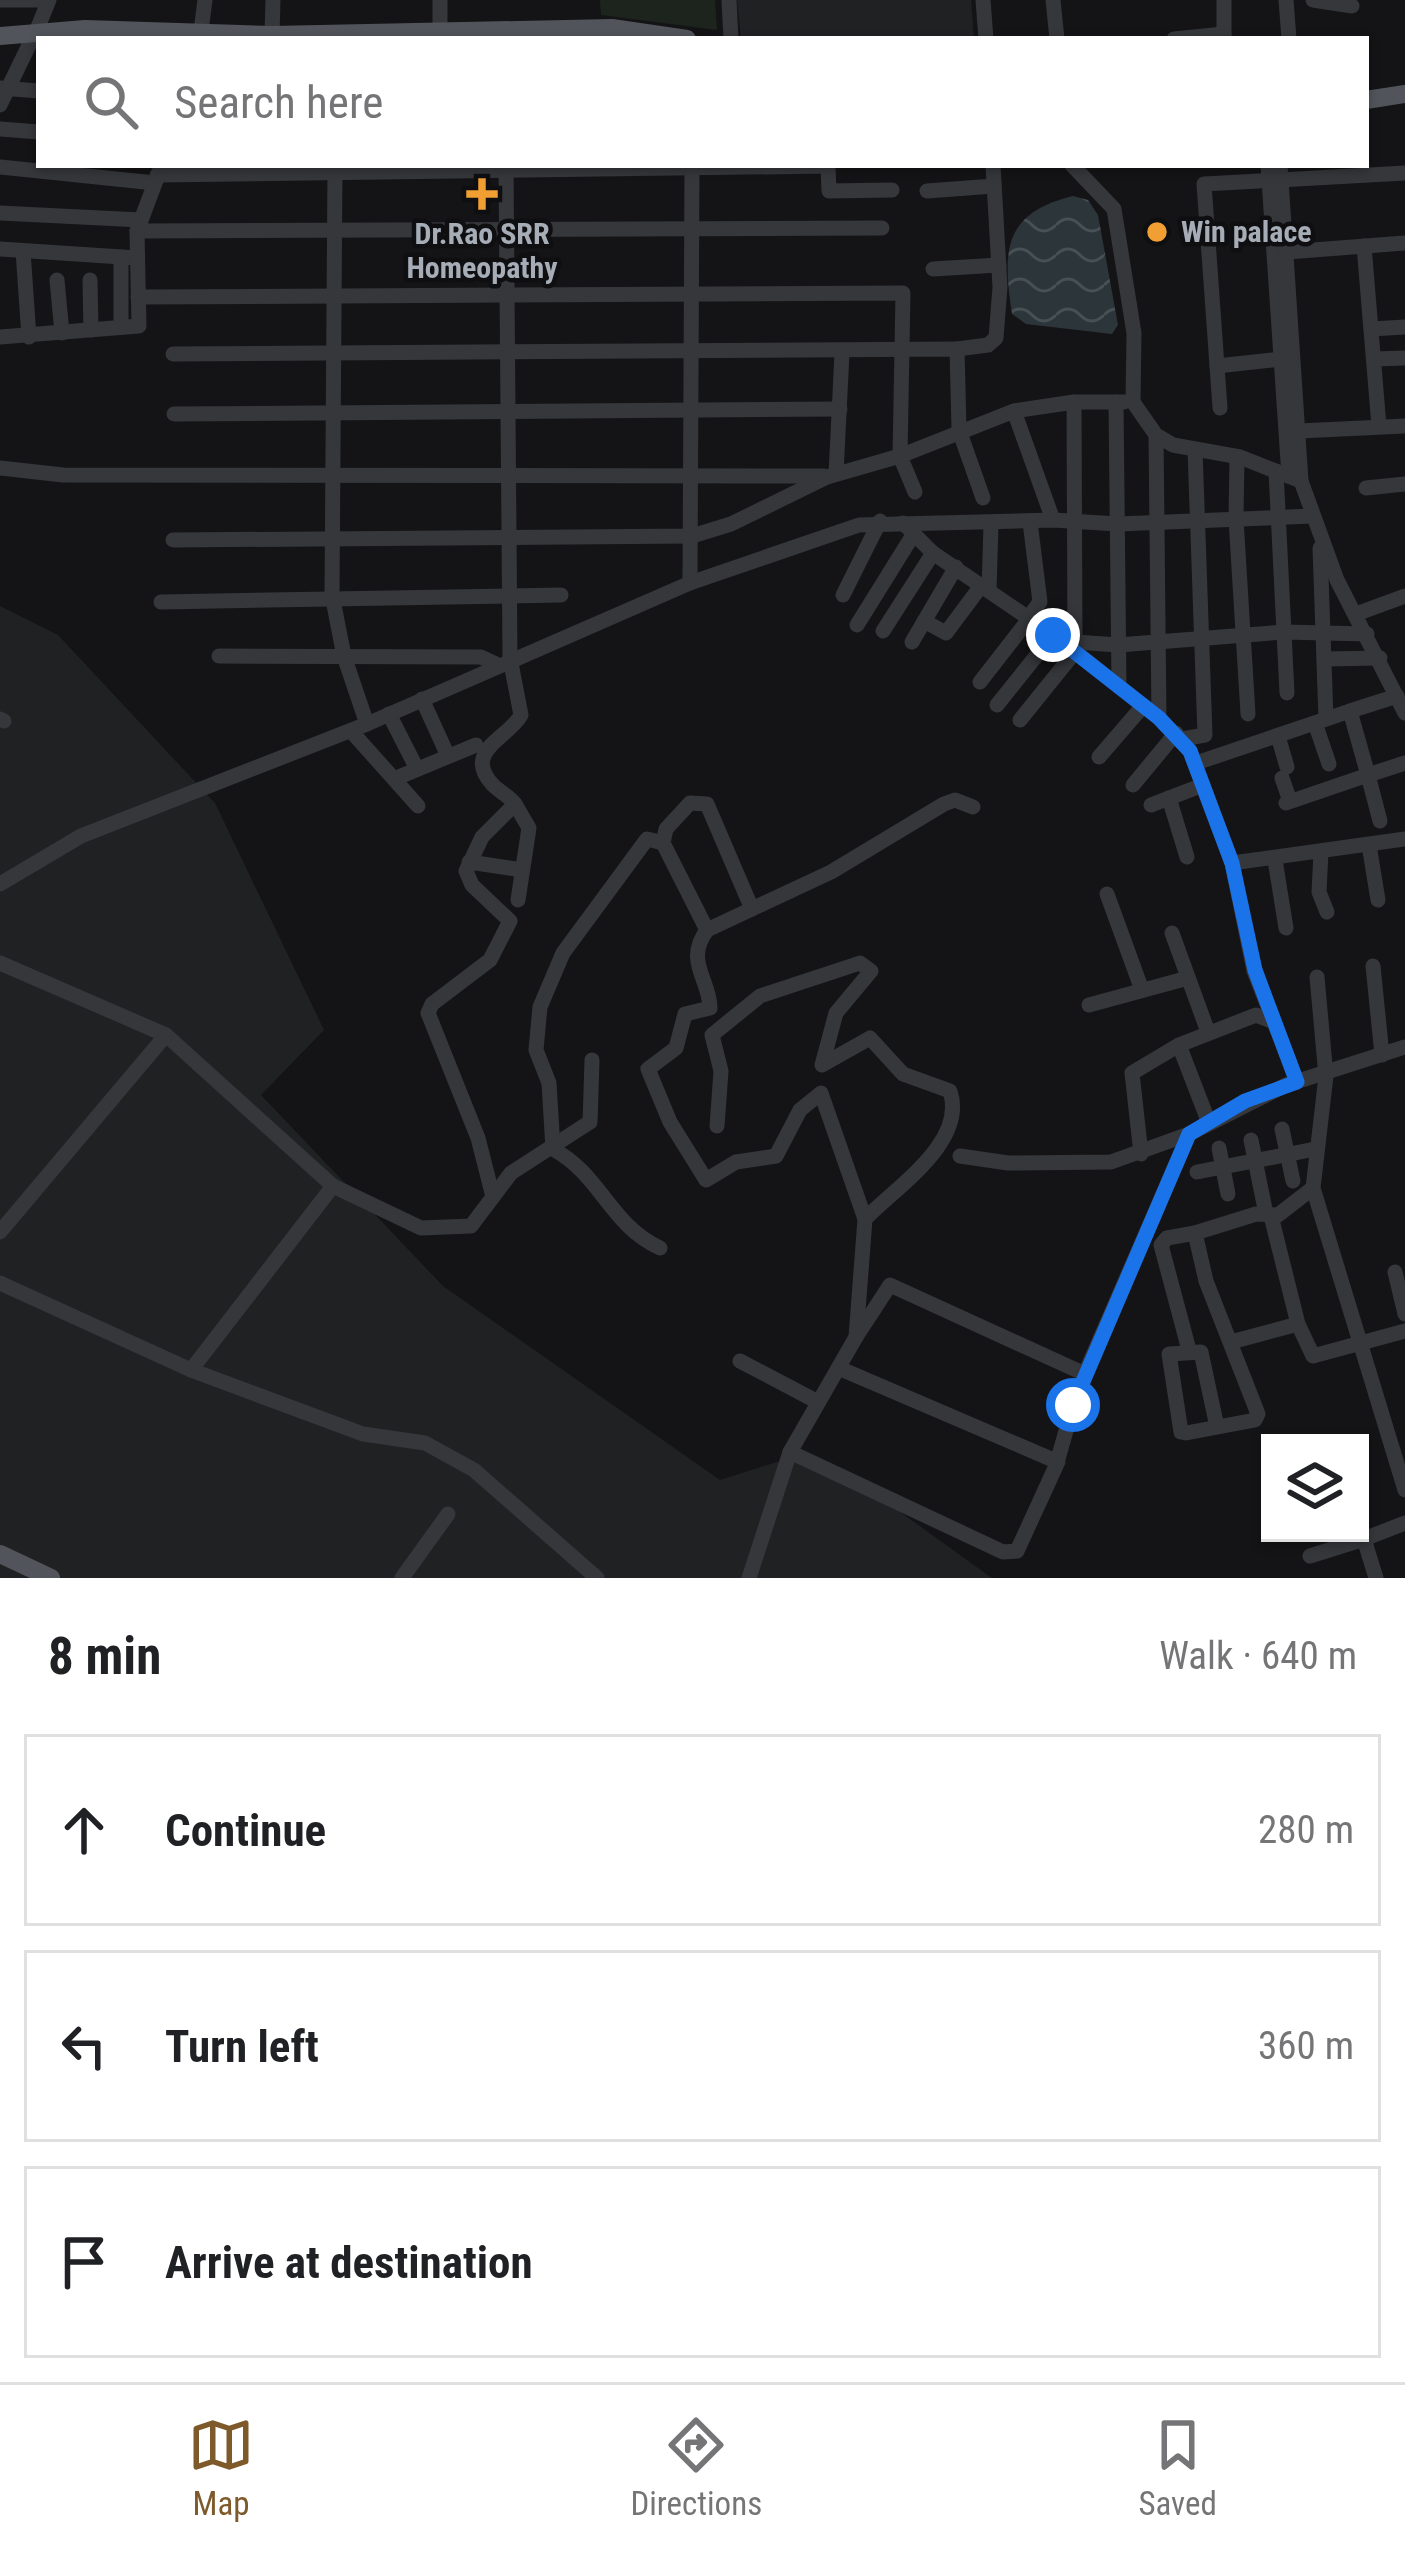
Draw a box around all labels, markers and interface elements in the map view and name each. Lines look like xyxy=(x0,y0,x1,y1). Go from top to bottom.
search box xyxy=(36,36,1369,168)
icon: search xyxy=(78,69,144,135)
text: Search here xyxy=(174,76,383,129)
marker: Dr.Rao SRR Homeopathy xyxy=(466,178,498,210)
place label: Win palace xyxy=(1181,214,1312,249)
place label: Dr.Rao SRR Homeopathy xyxy=(406,216,558,285)
marker: Win palace xyxy=(1144,219,1170,245)
route end xyxy=(1026,608,1080,662)
route start xyxy=(1046,1378,1100,1432)
map controls xyxy=(1261,1434,1369,1542)
button: layers xyxy=(1261,1434,1369,1542)
text: 8 min xyxy=(48,1627,161,1686)
text: Walk · 640 m xyxy=(1159,1633,1357,1679)
icon: ahead xyxy=(51,1797,117,1863)
text: Continue xyxy=(165,1804,326,1857)
text: 280 m xyxy=(1258,1807,1354,1853)
icon: left xyxy=(51,2013,117,2079)
text: Turn left xyxy=(165,2020,319,2073)
text: 360 m xyxy=(1258,2023,1354,2069)
icon: arrive xyxy=(51,2229,117,2295)
text: Arrive at destination xyxy=(165,2236,533,2289)
tab: Map xyxy=(188,2412,254,2523)
tab: Directions xyxy=(630,2412,762,2523)
tab: Saved xyxy=(1138,2412,1217,2523)

